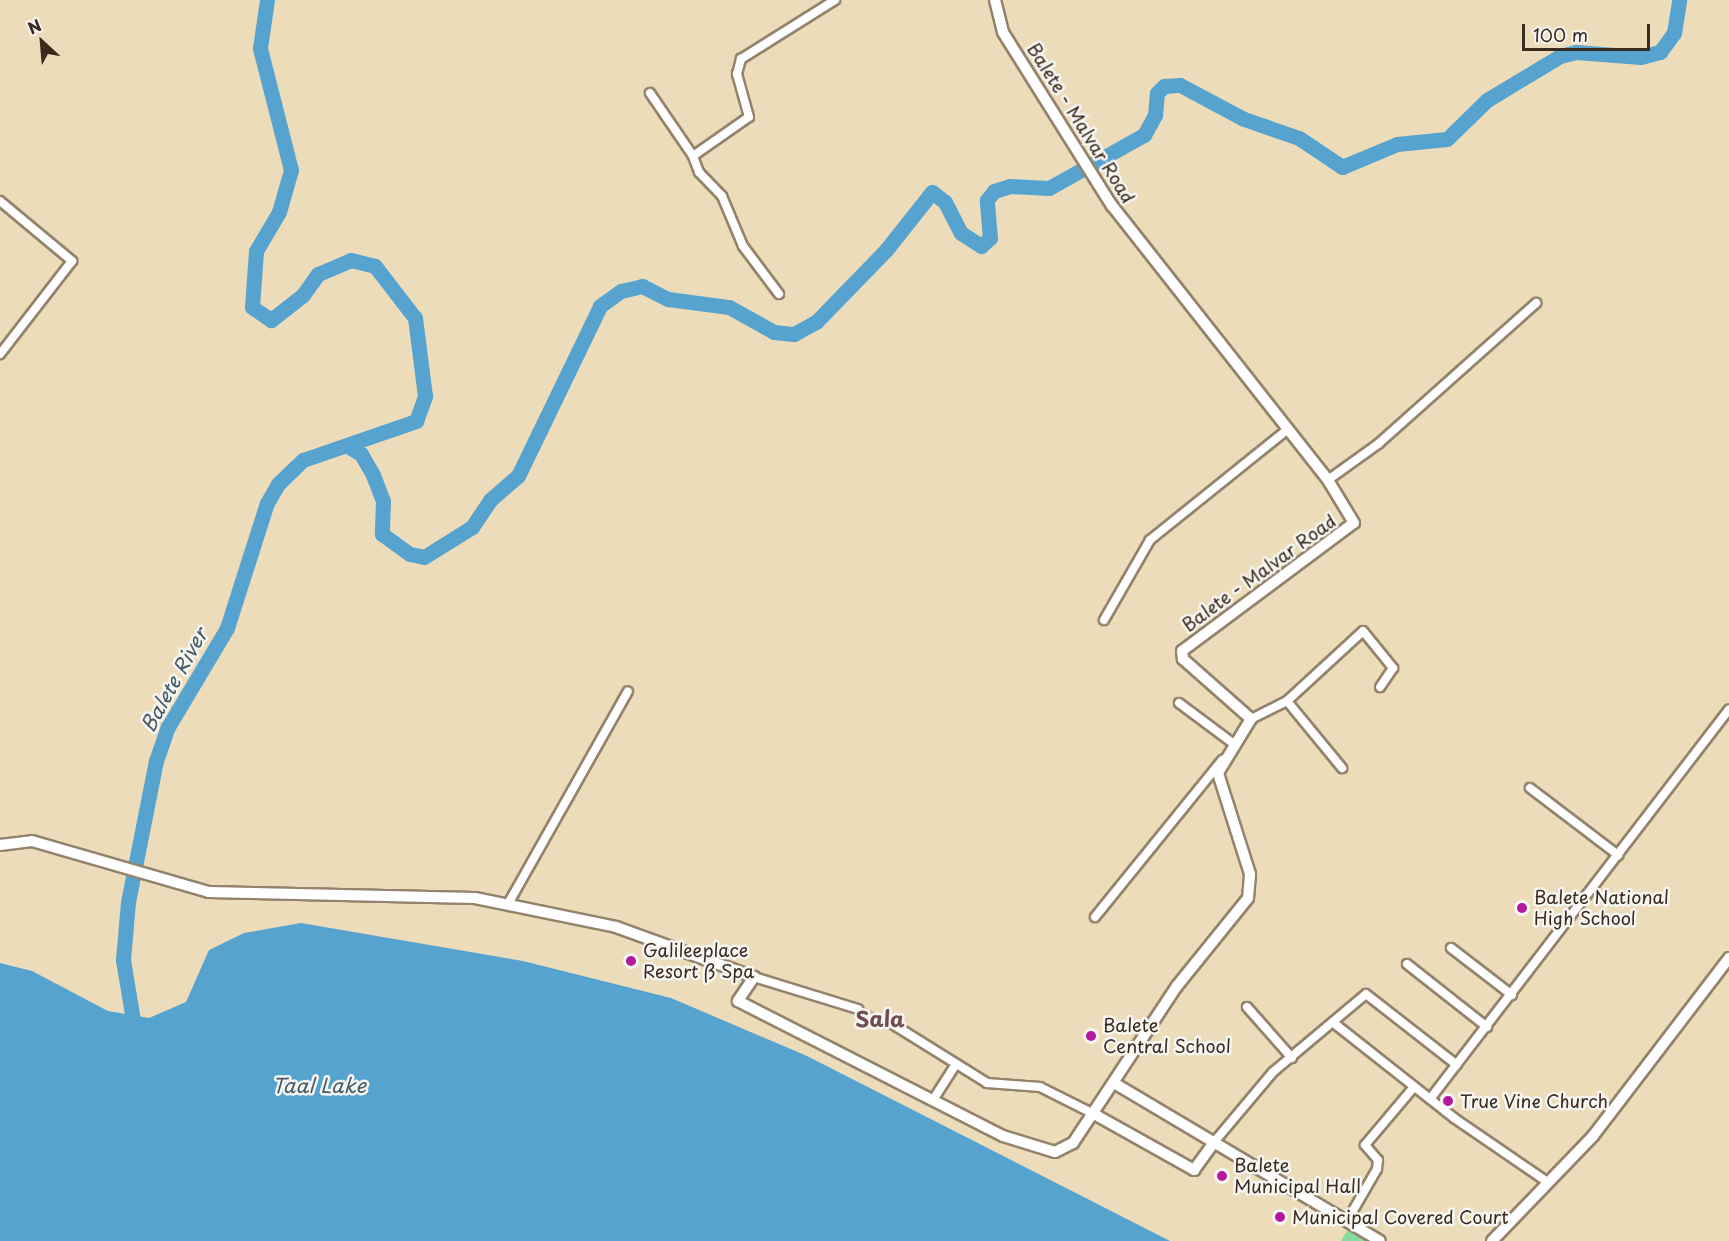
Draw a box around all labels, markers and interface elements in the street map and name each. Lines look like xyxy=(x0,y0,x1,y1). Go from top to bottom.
north arrow xyxy=(12,12,72,72)
text: N xyxy=(23,12,45,39)
scale bar xyxy=(1525,12,1652,50)
text: 100 m xyxy=(1533,21,1588,48)
street label: Balete - Malvar Road xyxy=(1023,38,1139,208)
street label: Balete - Malvar Road xyxy=(1177,510,1341,636)
water label: Balete River xyxy=(135,623,213,737)
place label: Balete National High School xyxy=(1534,887,1669,930)
marker: Balete National High School xyxy=(1515,901,1529,915)
place label: Galileeplace Resort ß Spa xyxy=(643,940,755,982)
marker: Galileeplace Resort ß Spa xyxy=(624,954,638,968)
district label: Sala xyxy=(855,1005,905,1031)
place label: Balete Central School xyxy=(1103,1015,1231,1058)
marker: Balete Central School xyxy=(1084,1029,1098,1043)
water label: Taal Lake xyxy=(272,1073,366,1097)
place label: True Vine Church xyxy=(1460,1090,1611,1112)
marker: True Vine Church xyxy=(1441,1094,1455,1108)
place label: Balete Municipal Hall xyxy=(1234,1155,1361,1198)
marker: Balete Municipal Hall xyxy=(1215,1169,1229,1183)
place label: Municipal Covered Court xyxy=(1292,1206,1510,1228)
marker: Municipal Covered Court xyxy=(1273,1210,1287,1224)

